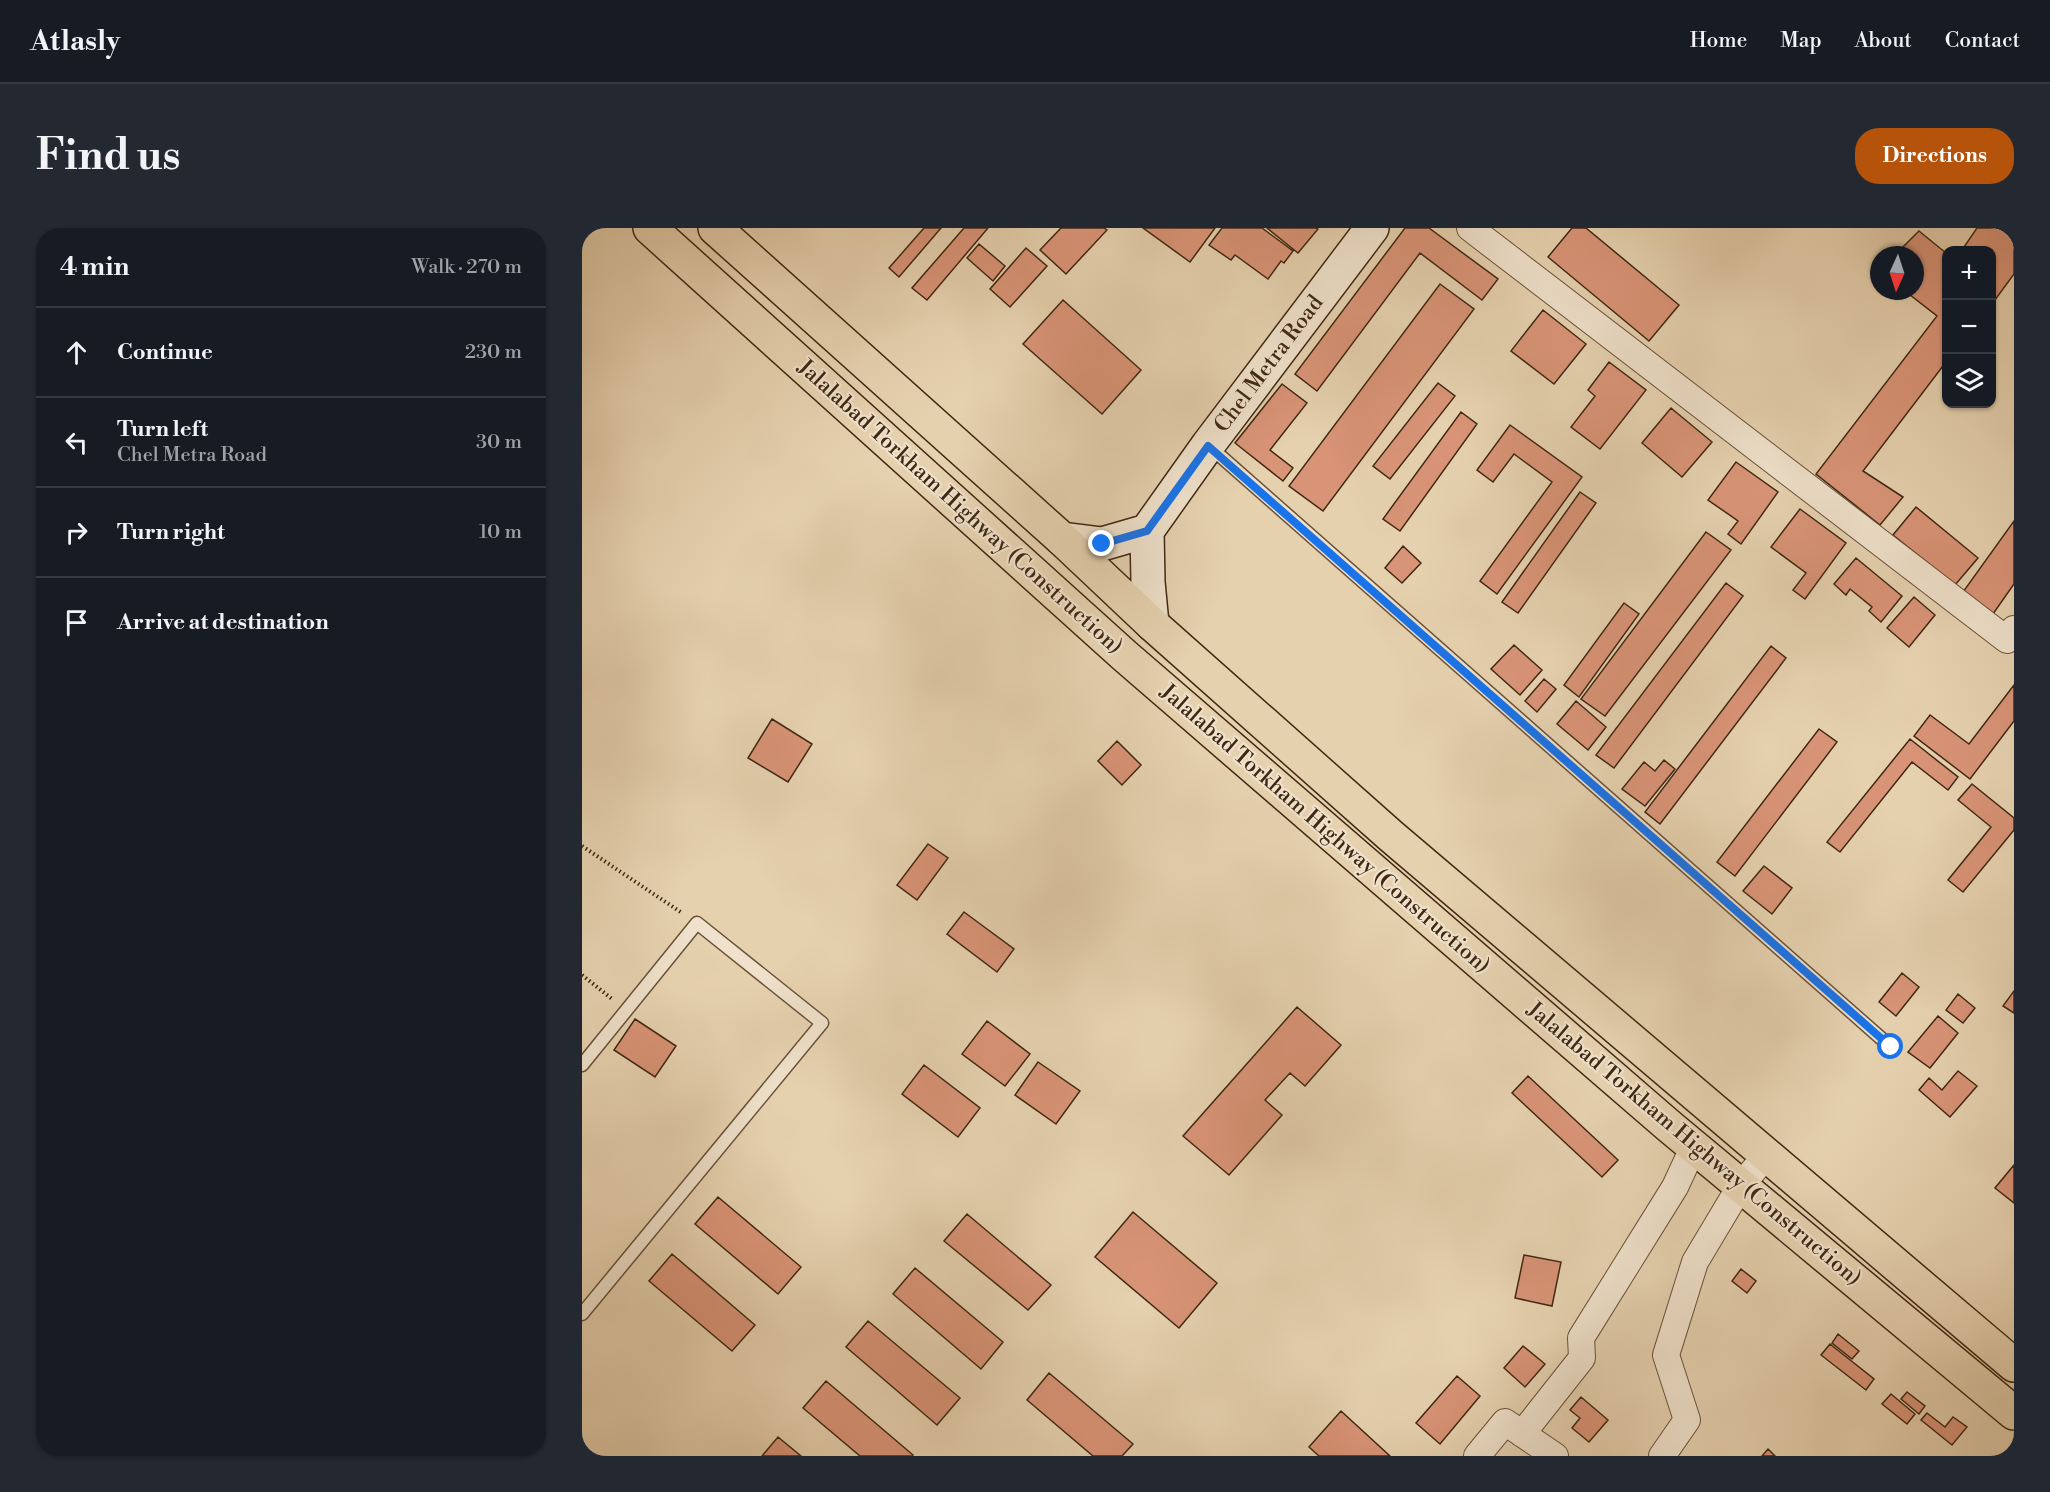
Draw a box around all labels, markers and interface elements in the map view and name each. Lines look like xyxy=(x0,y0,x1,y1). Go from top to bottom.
text: Atlasly xyxy=(30,24,120,59)
text: Home xyxy=(1690,28,1747,54)
text: Map xyxy=(1780,28,1822,54)
text: About xyxy=(1855,28,1912,54)
text: Contact xyxy=(1945,28,2020,54)
button: Directions xyxy=(1855,128,2014,184)
text: Find us xyxy=(36,130,180,183)
north arrow xyxy=(1870,246,1924,300)
map controls xyxy=(1942,246,1996,408)
button: + xyxy=(1942,246,1996,300)
text: 4 min xyxy=(60,251,130,283)
text: Walk · 270 m xyxy=(411,255,522,280)
street label: Chel Metra Road xyxy=(1209,290,1330,438)
button: − xyxy=(1942,300,1996,354)
icon: ahead xyxy=(60,336,93,369)
text: Continue xyxy=(117,339,213,366)
text: 230 m xyxy=(465,340,522,365)
street label: Jalalabad Torkham Highway (Construction) xyxy=(791,353,1128,660)
button: layers xyxy=(1942,354,1996,408)
text: Turn left xyxy=(117,416,208,443)
icon: left xyxy=(60,426,93,459)
text: 30 m xyxy=(476,430,522,455)
text: Chel Metra Road xyxy=(117,443,267,468)
icon: right xyxy=(60,516,93,549)
text: Turn right xyxy=(117,519,225,546)
text: 10 m xyxy=(479,520,522,545)
route end xyxy=(1088,530,1114,556)
icon: arrive xyxy=(60,606,93,639)
text: Arrive at destination xyxy=(117,609,329,636)
street label: Jalalabad Torkham Highway (Construction) xyxy=(1154,678,1495,980)
street label: Jalalabad Torkham Highway (Construction) xyxy=(1521,995,1867,1292)
route start xyxy=(1877,1033,1903,1059)

